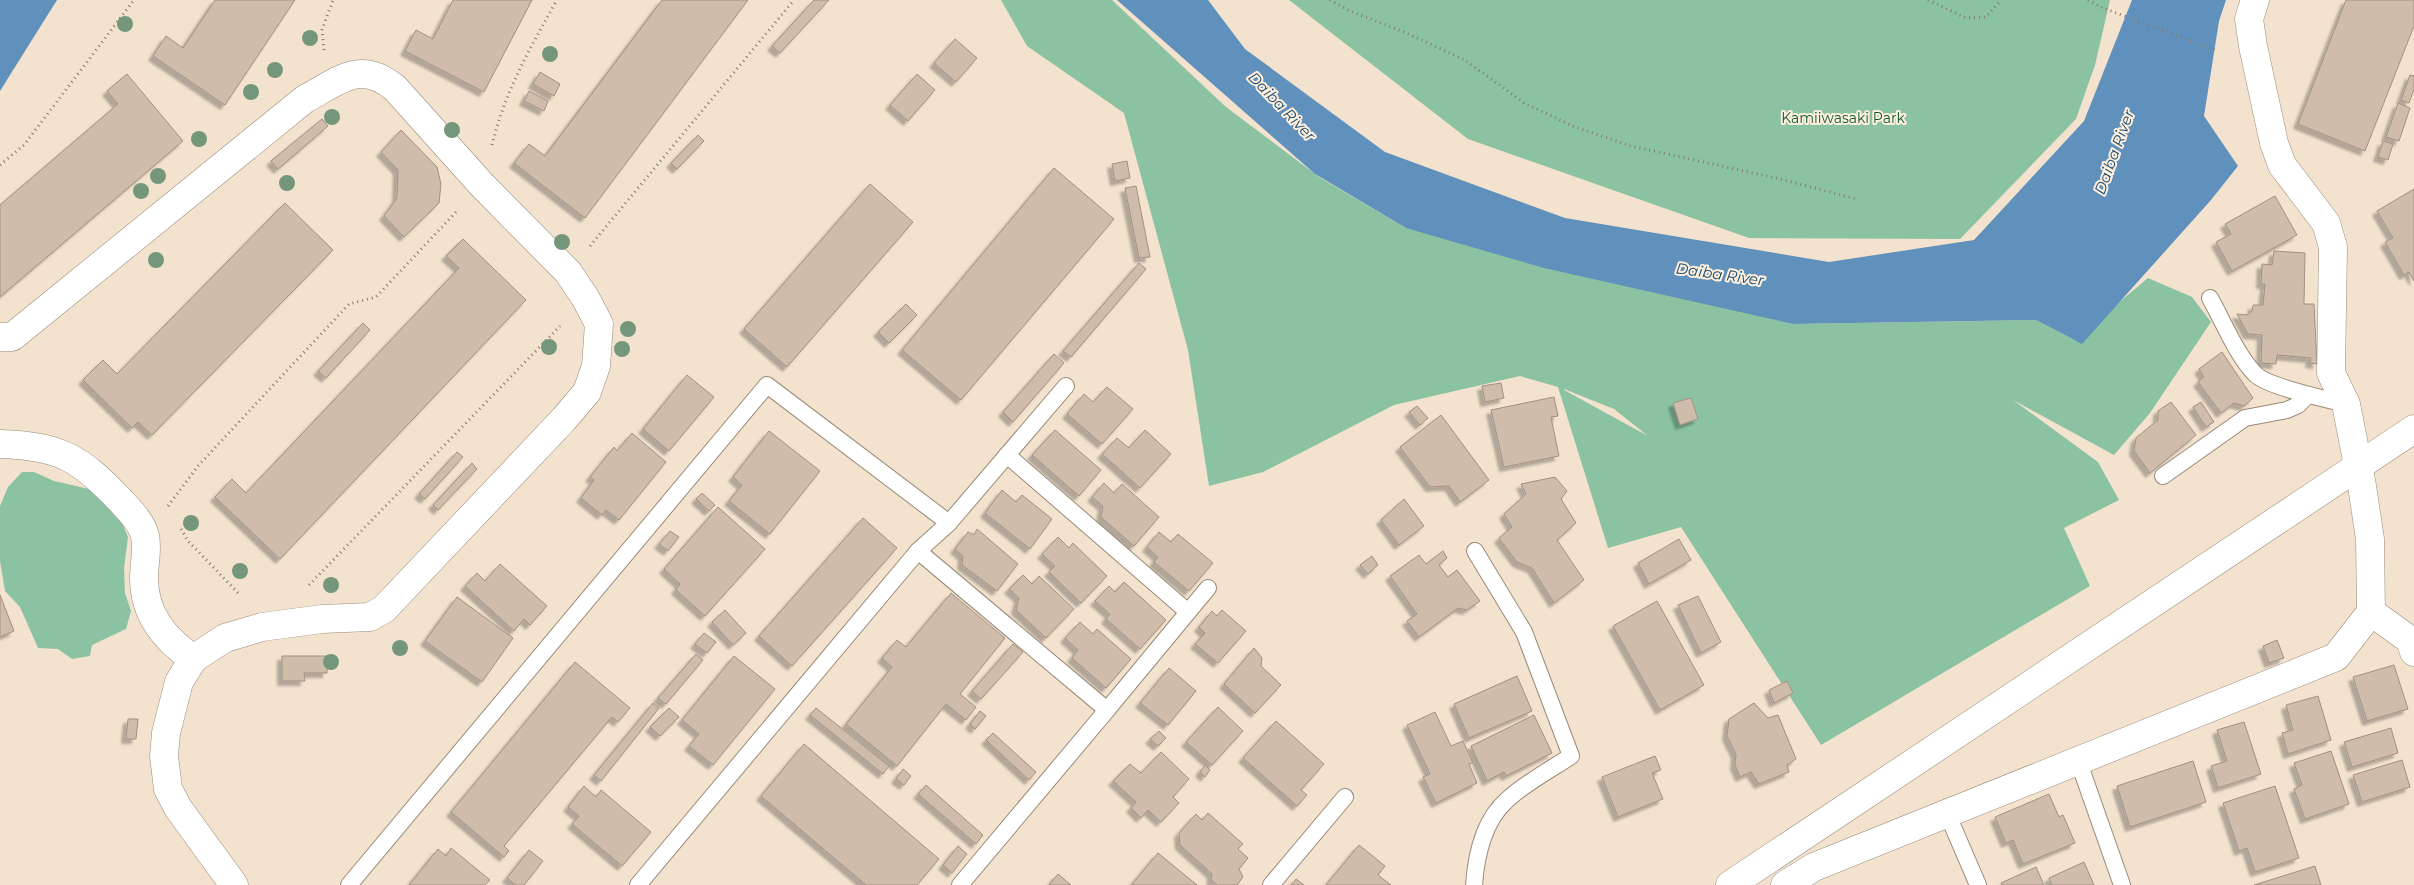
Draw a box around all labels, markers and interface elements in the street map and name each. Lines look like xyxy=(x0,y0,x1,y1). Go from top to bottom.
water label: Daiba River xyxy=(1244,67,1320,145)
water label: Daiba River xyxy=(2090,106,2138,197)
park label: Kamiiwasaki Park xyxy=(1781,109,1905,127)
water label: Daiba River xyxy=(1675,258,1766,290)

